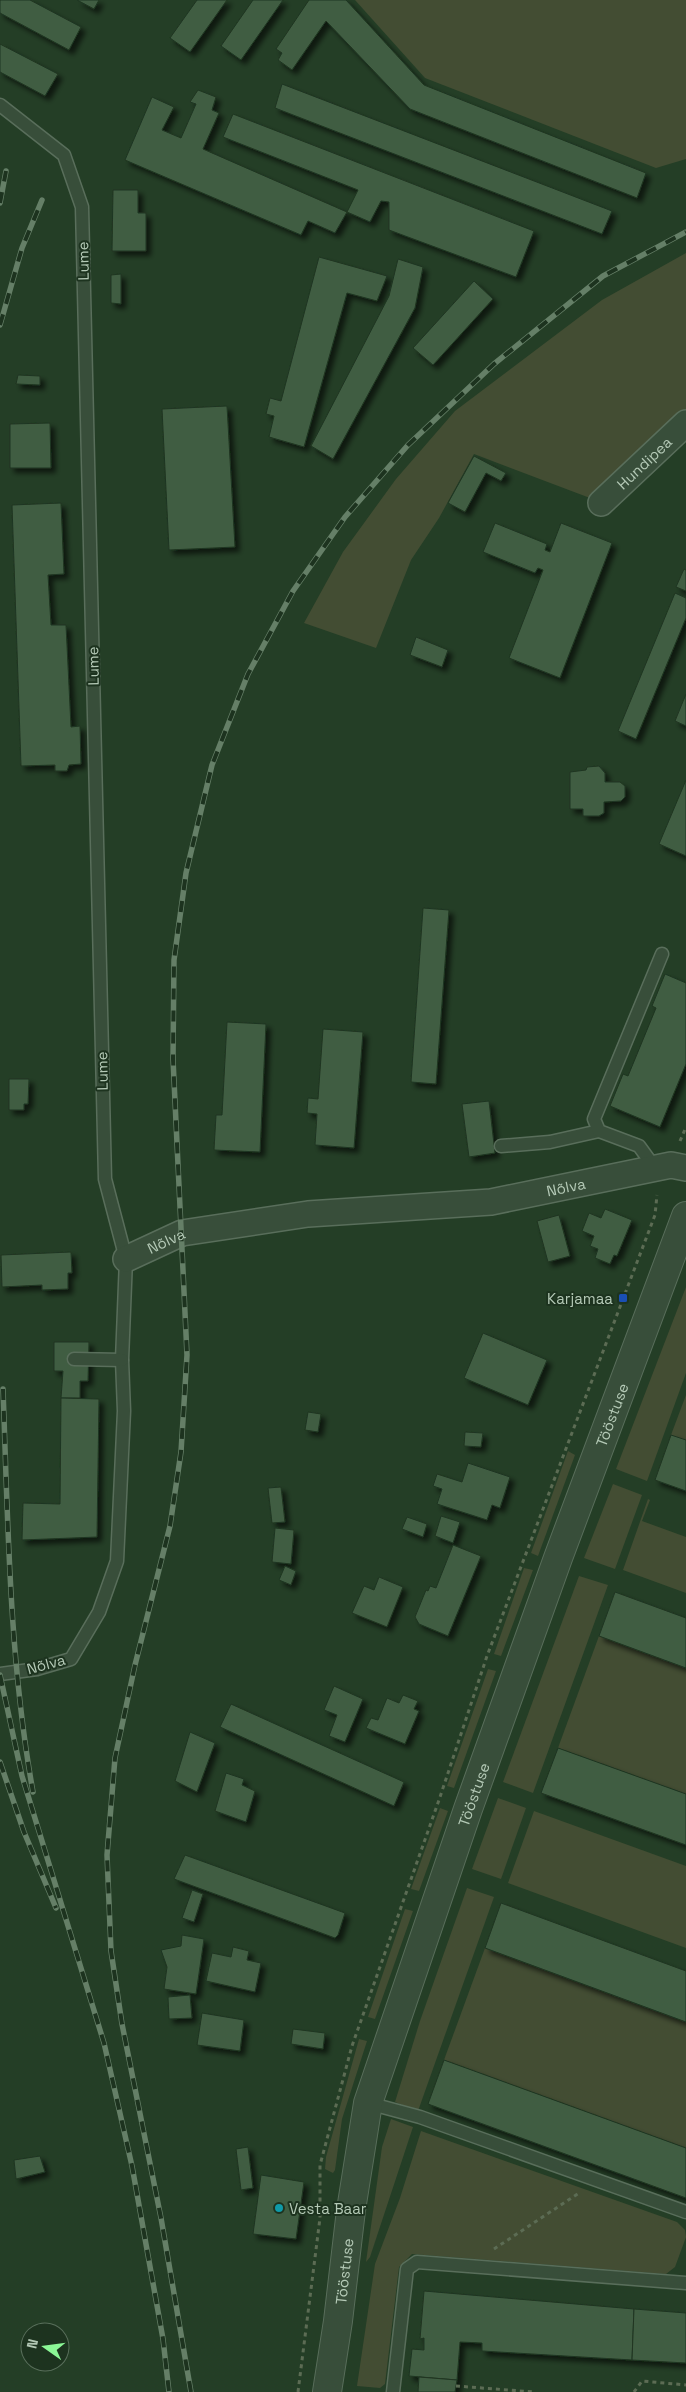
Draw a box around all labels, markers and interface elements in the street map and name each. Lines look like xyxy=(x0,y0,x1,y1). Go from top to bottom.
street label: Lume xyxy=(73,241,93,281)
street label: Hundipea xyxy=(612,432,676,493)
street label: Lume xyxy=(83,646,103,686)
street label: Lume xyxy=(92,1051,112,1091)
street label: Nõlva xyxy=(545,1173,587,1200)
street label: Nõlva xyxy=(144,1223,188,1257)
place label: Karjamaa xyxy=(547,1289,613,1308)
marker: Karjamaa xyxy=(617,1292,629,1304)
street label: Tööstuse xyxy=(591,1380,632,1449)
street label: Nõlva xyxy=(25,1650,68,1678)
street label: Tööstuse xyxy=(453,1760,493,1829)
place label: Vesta Baar xyxy=(289,2199,367,2218)
marker: Vesta Baar xyxy=(273,2202,285,2214)
street label: Tööstuse xyxy=(331,2237,357,2305)
north arrow xyxy=(20,2322,70,2372)
text: N xyxy=(23,2337,42,2351)

